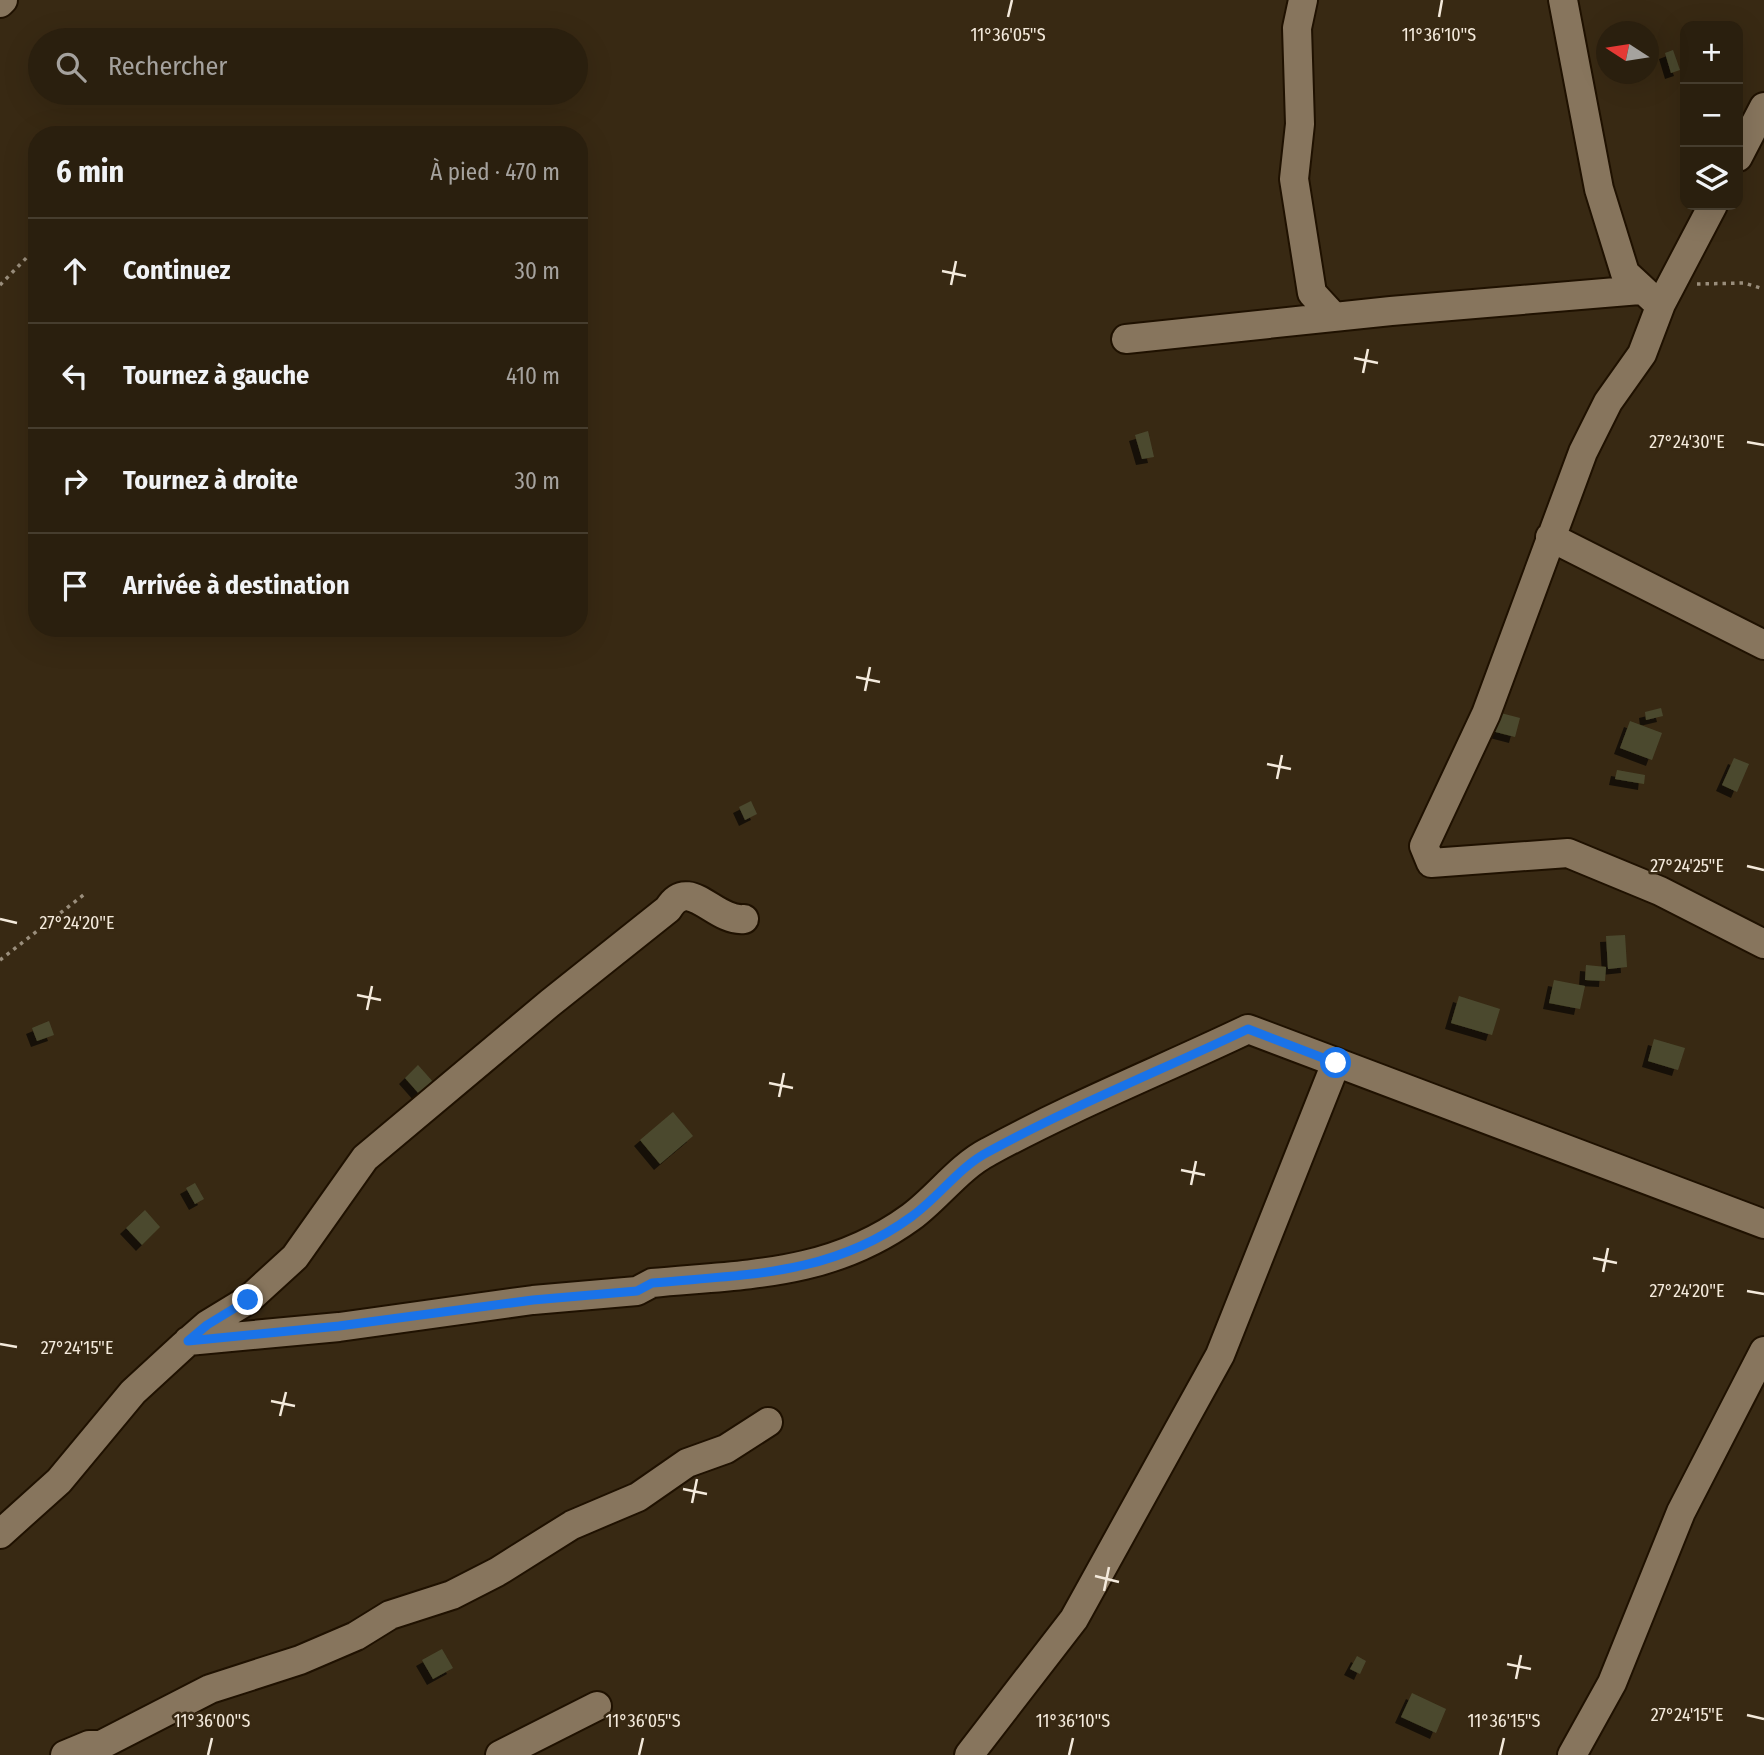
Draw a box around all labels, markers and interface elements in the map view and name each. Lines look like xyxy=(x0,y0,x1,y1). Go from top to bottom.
north arrow xyxy=(1596,21,1659,84)
map controls xyxy=(1680,21,1743,210)
button: + xyxy=(1680,21,1743,84)
text: 11°36'05"S xyxy=(970,24,1046,46)
text: 11°36'10"S xyxy=(1402,24,1476,46)
search box xyxy=(28,28,588,105)
icon: search xyxy=(52,48,90,86)
text: Rechercher xyxy=(108,51,227,82)
button: − xyxy=(1680,84,1743,147)
button: layers xyxy=(1680,147,1743,210)
text: 6 min xyxy=(56,154,124,190)
text: À pied · 470 m xyxy=(430,158,560,186)
icon: ahead xyxy=(56,252,94,290)
text: Continuez xyxy=(123,255,230,286)
text: 30 m xyxy=(515,257,560,285)
icon: left xyxy=(56,357,94,395)
text: Tournez à gauche xyxy=(123,360,309,391)
text: 410 m xyxy=(506,362,560,390)
text: 27°24'30"E xyxy=(1649,431,1725,453)
icon: right xyxy=(56,462,94,500)
text: Tournez à droite xyxy=(123,465,298,496)
text: 30 m xyxy=(515,467,560,495)
icon: arrive xyxy=(56,567,94,605)
text: Arrivée à destination xyxy=(123,570,350,601)
text: 27°24'25"E xyxy=(1650,855,1724,877)
text: 27°24'20"E xyxy=(39,912,115,934)
route start xyxy=(1320,1047,1351,1078)
text: 27°24'20"E xyxy=(1649,1280,1725,1302)
route end xyxy=(232,1284,263,1315)
text: 27°24'15"E xyxy=(41,1337,113,1359)
text: 27°24'15"E xyxy=(1651,1704,1723,1726)
text: 11°36'00"S xyxy=(174,1710,250,1732)
text: 11°36'05"S xyxy=(605,1710,681,1732)
text: 11°36'10"S xyxy=(1036,1710,1110,1732)
text: 11°36'15"S xyxy=(1467,1710,1541,1732)

